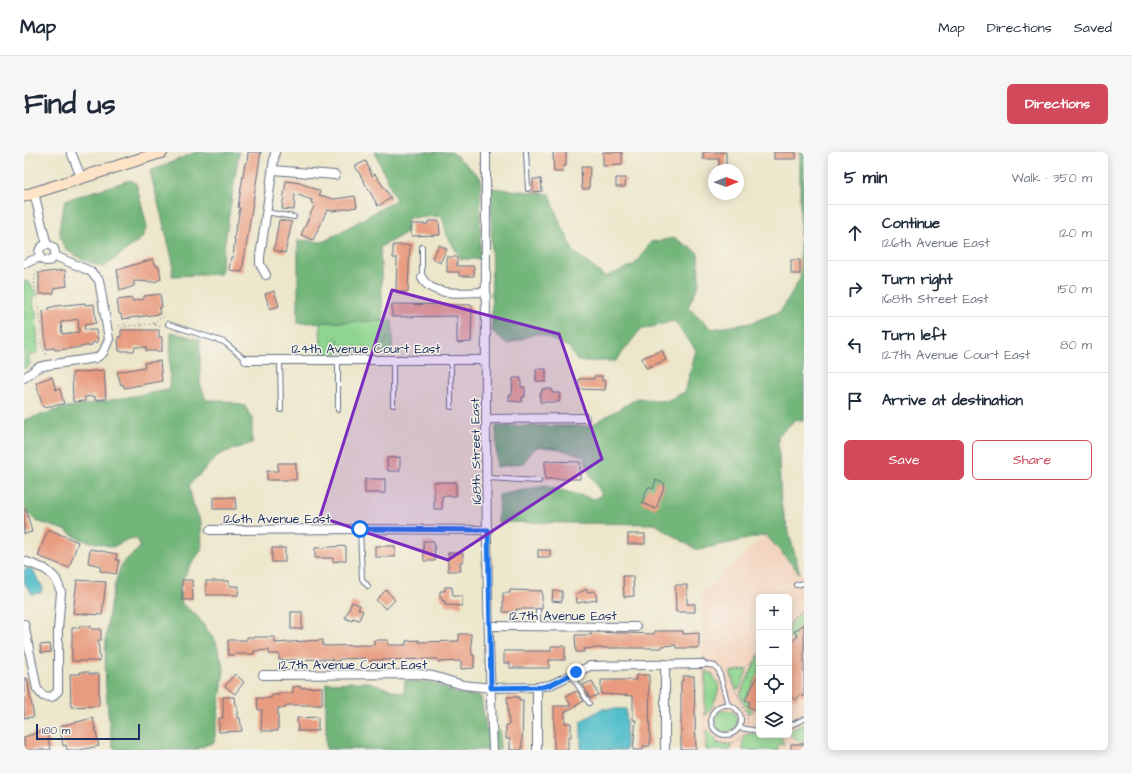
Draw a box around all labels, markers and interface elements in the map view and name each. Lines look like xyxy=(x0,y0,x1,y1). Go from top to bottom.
text: Map xyxy=(20,14,56,41)
text: Map xyxy=(938,18,965,38)
text: Directions xyxy=(987,18,1052,38)
text: Saved xyxy=(1074,18,1112,38)
button: Directions xyxy=(1007,84,1108,124)
text: Find us xyxy=(24,85,115,124)
north arrow xyxy=(708,164,744,200)
text: 5 min xyxy=(844,166,887,190)
text: Walk · 350 m xyxy=(1012,169,1092,187)
text: Continue xyxy=(882,213,940,234)
icon: ahead xyxy=(844,222,866,244)
text: 120 m xyxy=(1059,224,1092,242)
text: 126th Avenue East xyxy=(882,234,990,252)
text: Turn right xyxy=(882,269,953,290)
icon: right xyxy=(844,278,866,300)
text: 150 m xyxy=(1058,280,1092,298)
text: 168th Street East xyxy=(882,290,989,308)
text: Turn left xyxy=(882,325,946,346)
icon: left xyxy=(844,334,866,356)
text: 80 m xyxy=(1060,336,1092,354)
street label: 124th Avenue Court East xyxy=(291,340,441,358)
text: 127th Avenue Court East xyxy=(882,346,1030,364)
icon: arrive xyxy=(844,390,866,412)
text: Arrive at destination xyxy=(882,390,1023,411)
street label: 168th Street East xyxy=(466,397,486,504)
button: Save xyxy=(844,440,964,480)
button: Share xyxy=(972,440,1092,480)
street label: 126th Avenue East xyxy=(223,510,332,528)
route start xyxy=(351,520,369,538)
map controls xyxy=(756,594,792,738)
button: + xyxy=(756,594,792,630)
street label: 127th Avenue East xyxy=(509,607,618,625)
button: − xyxy=(756,630,792,666)
street label: 127th Avenue Court East xyxy=(279,656,428,674)
route end xyxy=(567,663,585,681)
button: locate xyxy=(756,666,792,702)
button: layers xyxy=(756,702,792,738)
scale bar xyxy=(36,722,140,741)
text: 100 m xyxy=(42,723,70,738)

